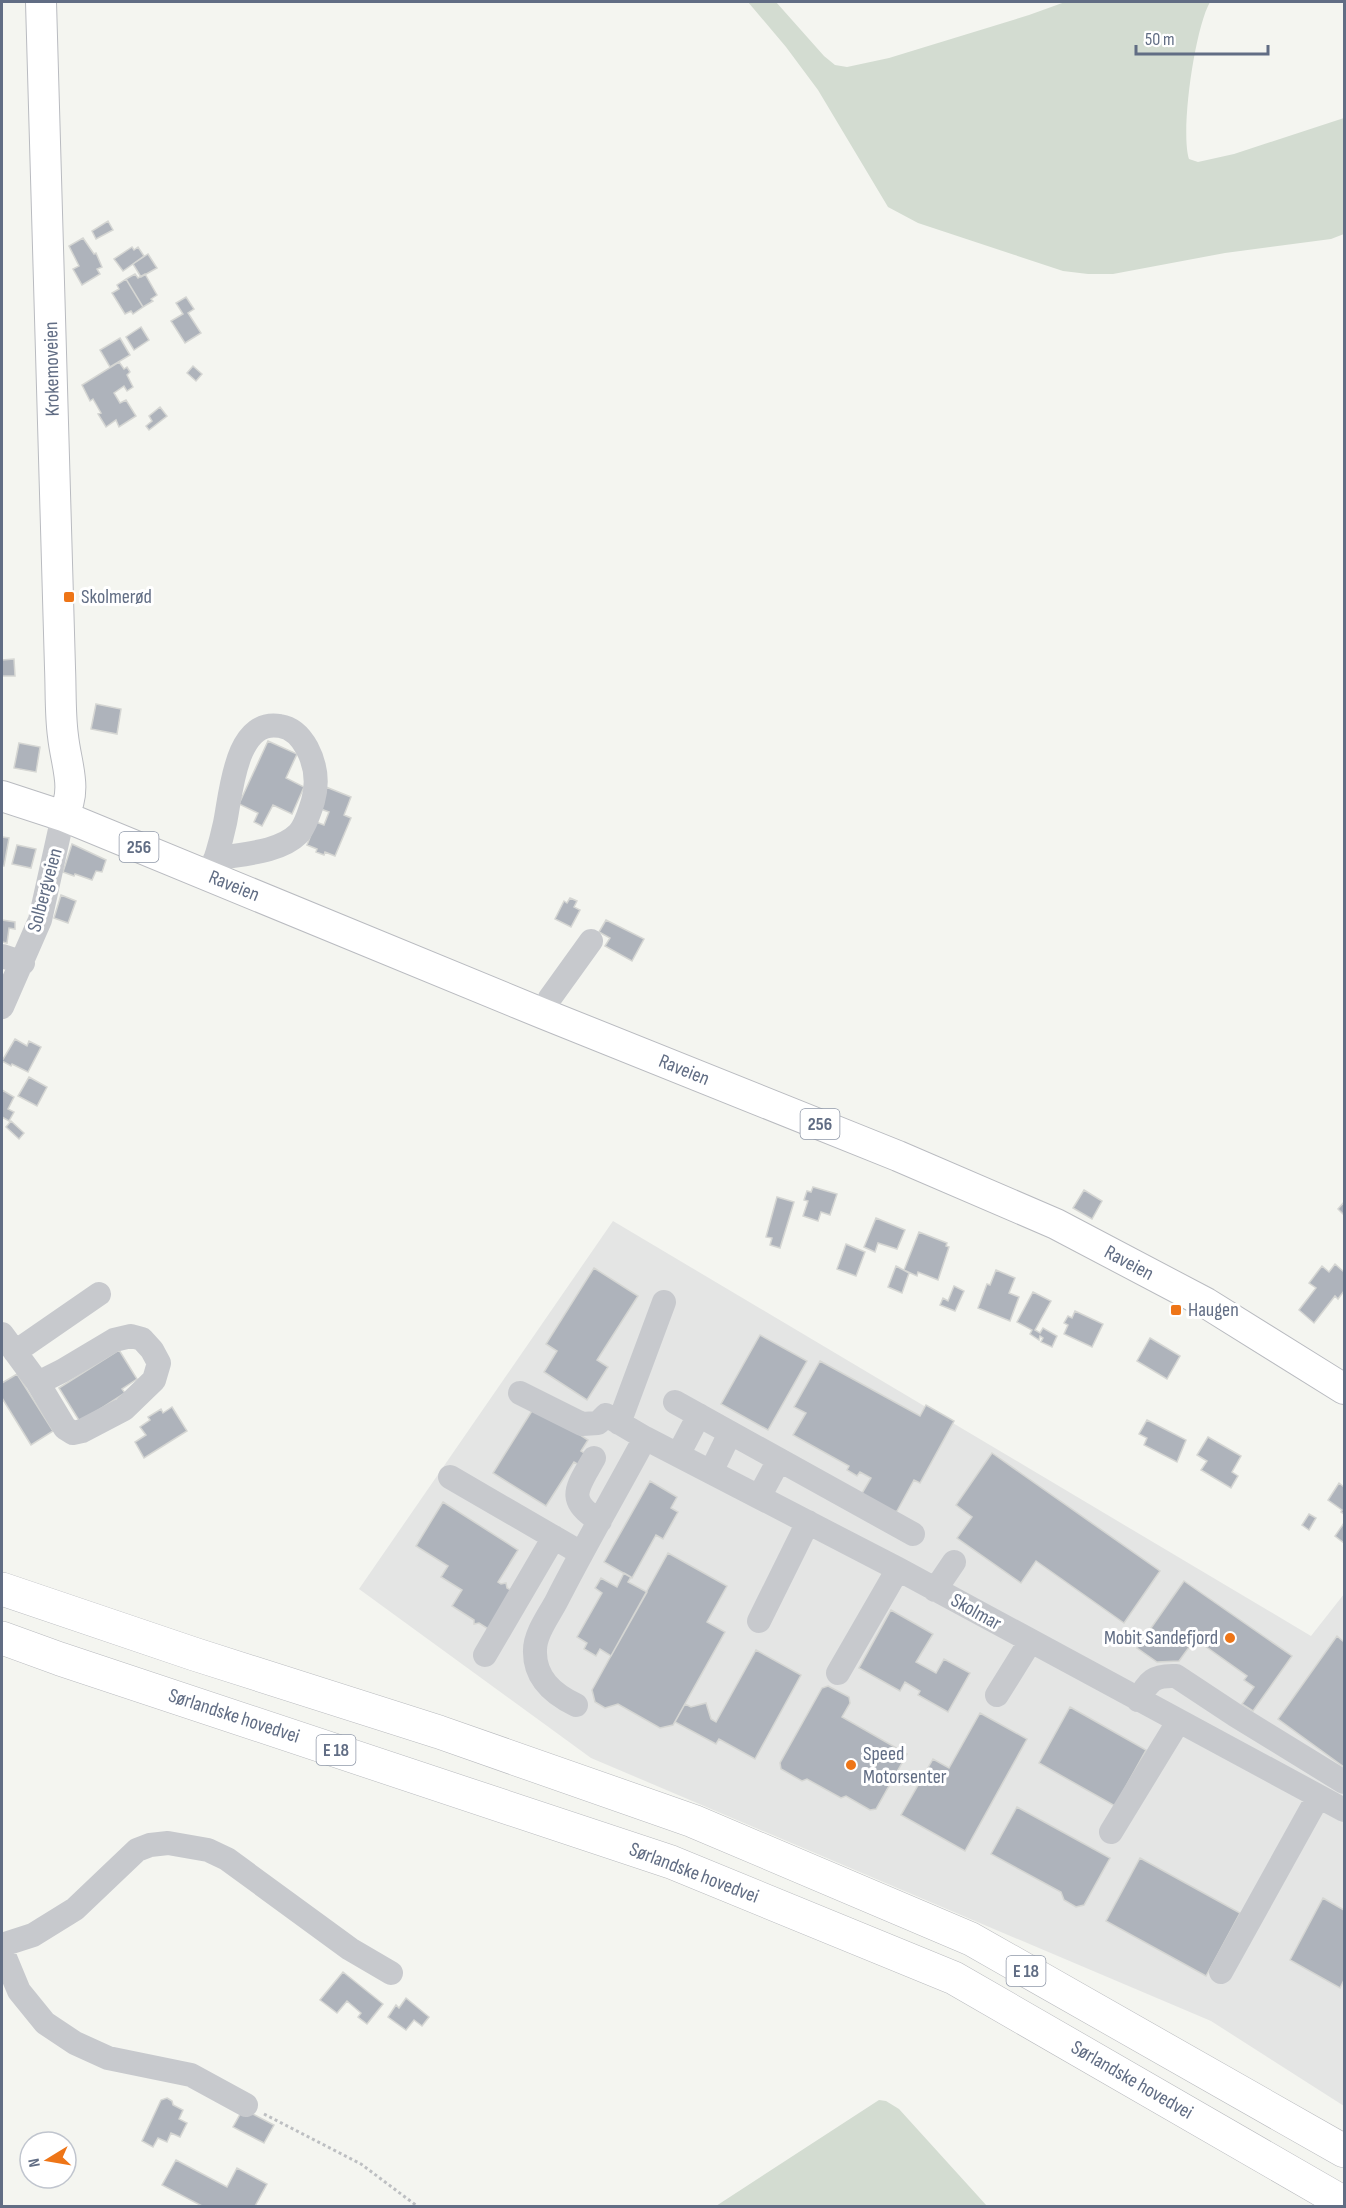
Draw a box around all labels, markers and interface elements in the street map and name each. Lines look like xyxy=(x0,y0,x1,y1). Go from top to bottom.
scale bar xyxy=(1136,18,1268,56)
text: 50 m xyxy=(1145,29,1175,50)
street label: Krokemoveien xyxy=(39,321,65,417)
place label: Skolmerød xyxy=(81,585,152,609)
marker: Skolmerød xyxy=(62,590,76,604)
road number: 256 xyxy=(120,832,158,862)
street label: Solbergveien xyxy=(22,845,68,935)
street label: Raveien xyxy=(205,865,263,907)
street label: Raveien xyxy=(655,1049,713,1091)
road number: 256 xyxy=(800,1109,840,1139)
street label: Raveien xyxy=(1100,1240,1158,1286)
place label: Haugen xyxy=(1188,1298,1239,1322)
marker: Haugen xyxy=(1169,1303,1183,1317)
street label: Skolmar xyxy=(946,1588,1006,1636)
place label: Mobit Sandefjord xyxy=(1104,1626,1218,1650)
marker: Mobit Sandefjord xyxy=(1223,1631,1237,1645)
street label: Sørlandske hovedvei xyxy=(165,1683,303,1749)
road number: E 18 xyxy=(316,1735,356,1765)
place label: Speed Motorsenter xyxy=(863,1742,947,1789)
marker: Speed Motorsenter xyxy=(844,1758,858,1772)
street label: Sørlandske hovedvei xyxy=(626,1837,762,1909)
road number: E 18 xyxy=(1006,1956,1046,1986)
street label: Sørlandske hovedvei xyxy=(1067,2035,1197,2125)
north arrow xyxy=(18,2130,78,2190)
text: N xyxy=(25,2157,45,2169)

